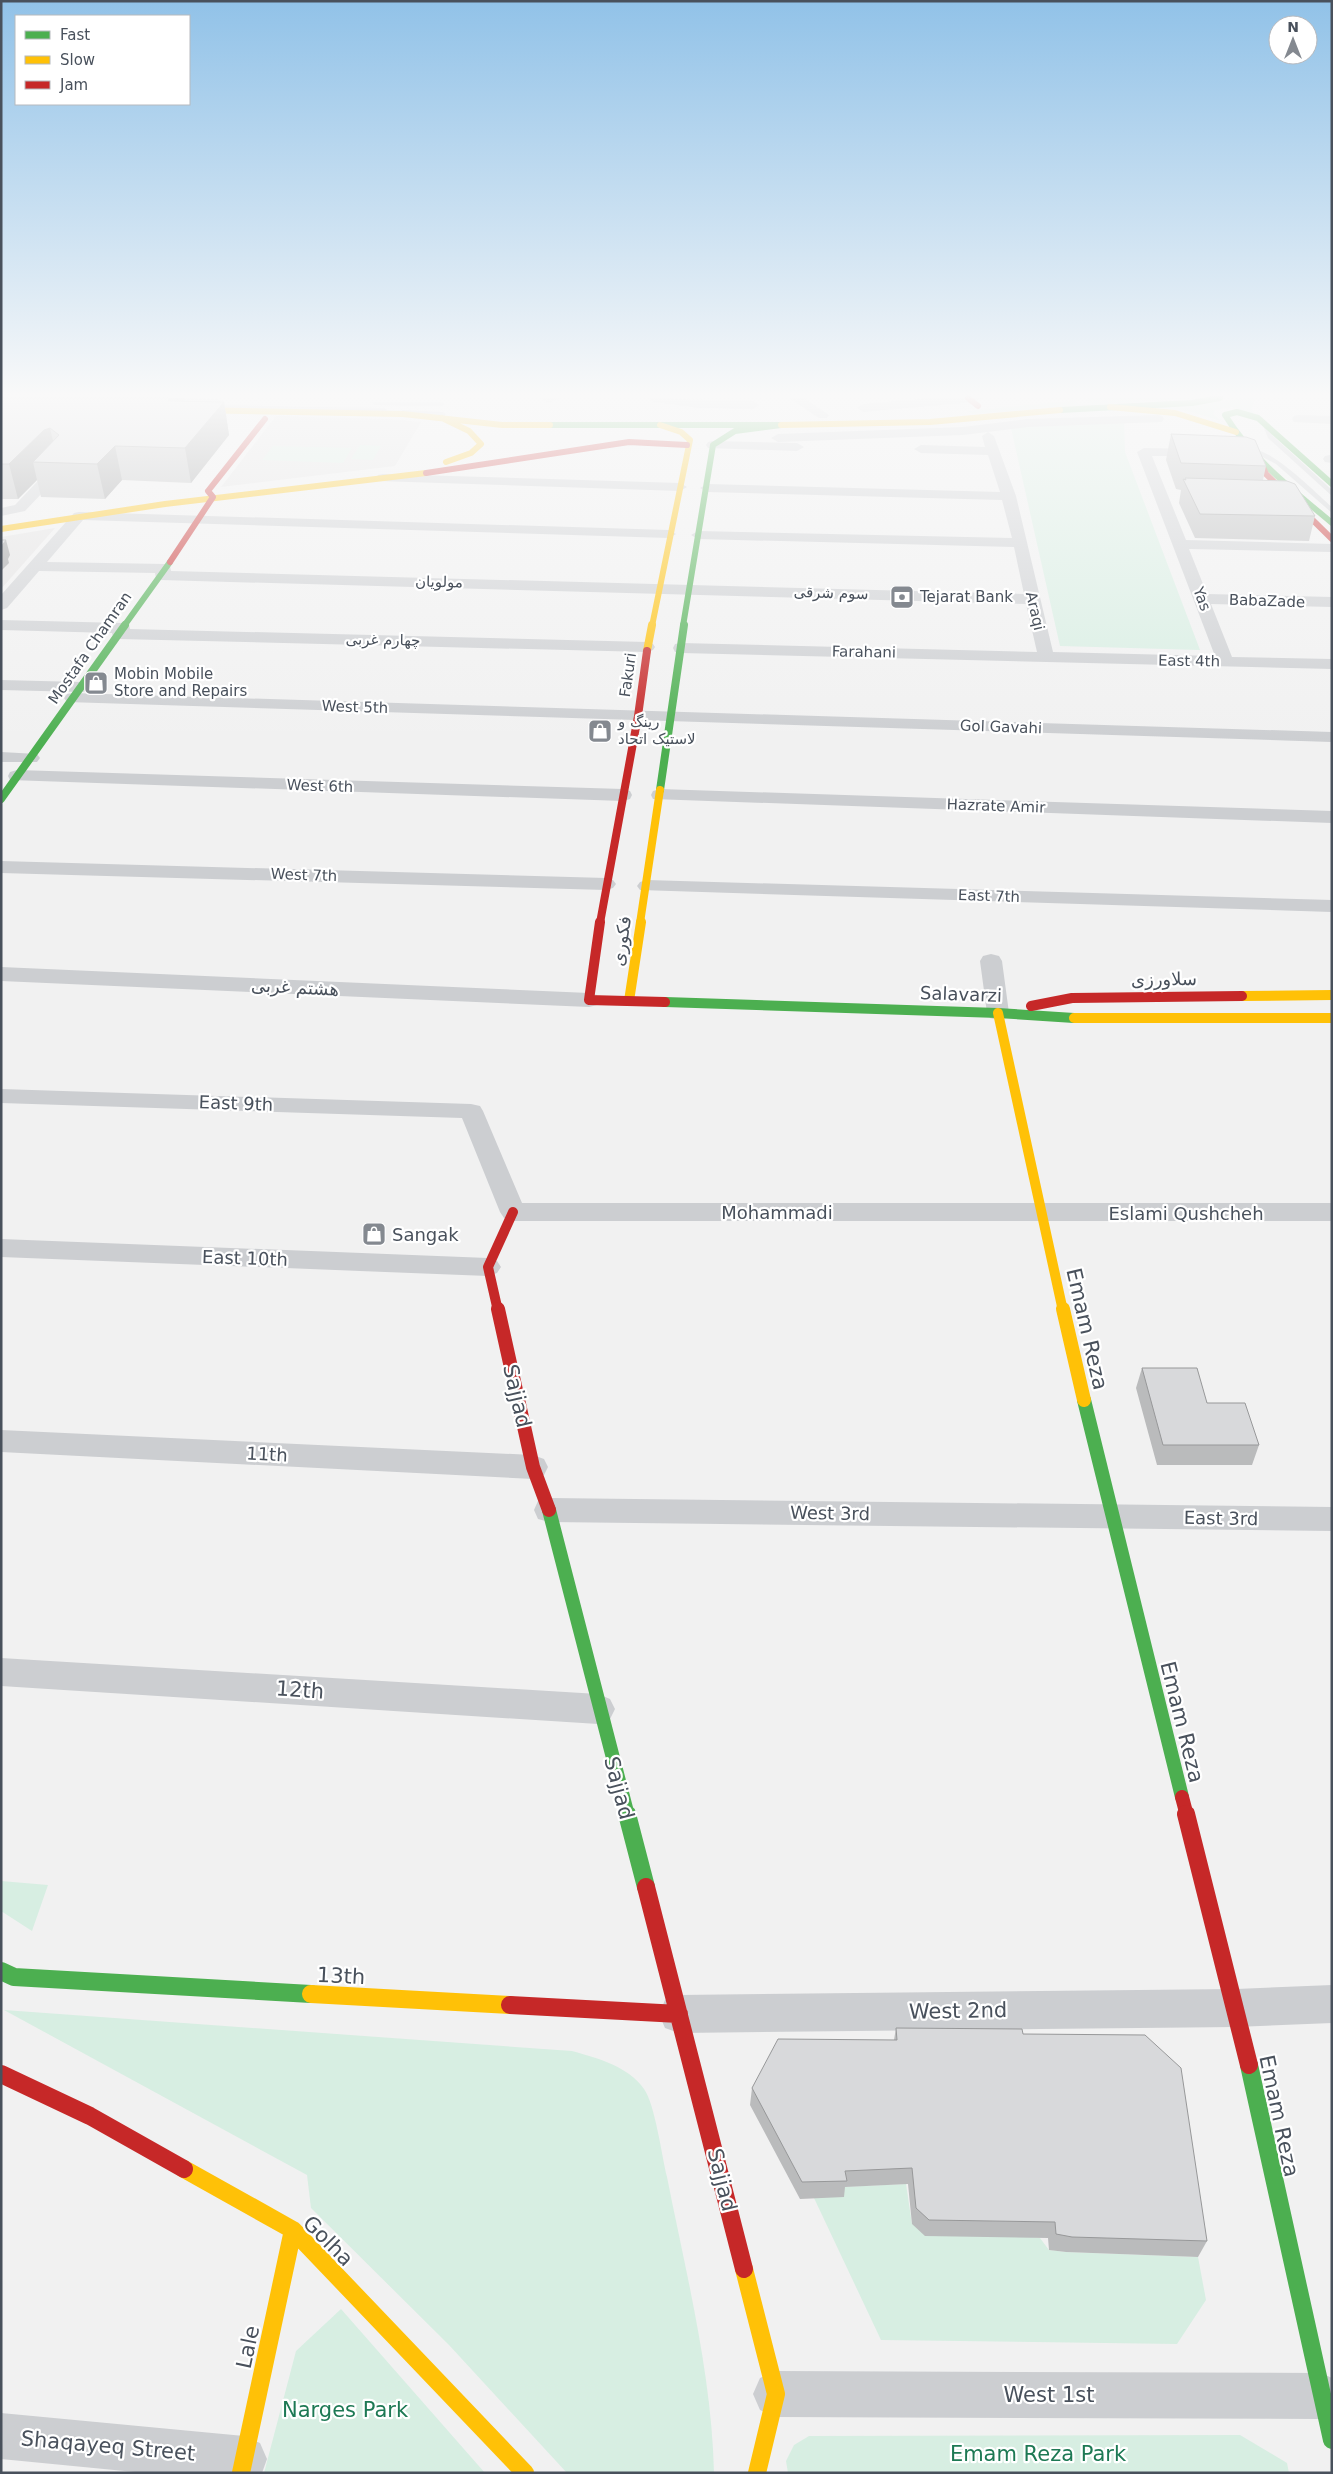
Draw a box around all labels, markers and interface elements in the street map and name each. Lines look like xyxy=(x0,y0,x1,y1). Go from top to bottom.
legend xyxy=(15,15,190,105)
north arrow xyxy=(1268,15,1318,65)
text: N xyxy=(1287,19,1299,35)
text: Fast xyxy=(60,26,90,44)
text: Slow xyxy=(60,51,95,69)
text: Jam xyxy=(59,76,88,94)
street label: مولویان xyxy=(415,573,463,591)
street label: سوم شرقی xyxy=(793,583,869,603)
bank icon: Tejarat Bank xyxy=(889,584,915,610)
street label: Yas xyxy=(1189,584,1215,614)
street label: Mostafa Chamran xyxy=(45,588,135,708)
place label: Tejarat Bank xyxy=(919,588,1013,606)
street label: Araqi xyxy=(1022,590,1048,632)
street label: BabaZade xyxy=(1228,591,1306,611)
street label: چهارم غربی xyxy=(345,630,421,650)
street label: Farahani xyxy=(832,642,896,662)
street label: East 4th xyxy=(1158,651,1220,671)
street label: Fakuri xyxy=(616,652,640,698)
place label: Mobin Mobile Store and Repairs xyxy=(114,665,247,700)
shop icon: Mobin Mobile Store and Repairs xyxy=(83,670,109,696)
street label: West 5th xyxy=(321,697,389,717)
place label: رینگ و لاستیک اتحاد xyxy=(617,713,696,748)
street label: Gol Gavahi xyxy=(960,717,1042,737)
shop icon: رینگ و لاستیک اتحاد xyxy=(587,718,613,744)
street label: West 6th xyxy=(286,776,354,796)
street label: Hazrate Amir xyxy=(946,795,1047,817)
street label: West 7th xyxy=(270,865,338,885)
street label: East 7th xyxy=(958,886,1020,906)
street label: فکوری xyxy=(607,914,636,968)
street label: سلاورزی xyxy=(1131,968,1197,991)
street label: هشتم غربی xyxy=(250,974,340,1001)
street label: Salavarzi xyxy=(920,982,1002,1006)
street label: East 9th xyxy=(198,1091,274,1115)
street label: Mohammadi xyxy=(721,1202,833,1223)
street label: Eslami Qushcheh xyxy=(1108,1203,1264,1224)
shop icon: Sangak xyxy=(361,1221,387,1247)
place label: Sangak xyxy=(392,1224,459,1245)
street label: East 10th xyxy=(202,1246,288,1270)
street label: Emam Reza xyxy=(1061,1266,1113,1392)
street label: Sajjad xyxy=(498,1362,536,1430)
street label: 11th xyxy=(246,1442,288,1466)
street label: West 3rd xyxy=(790,1502,870,1524)
street label: East 3rd xyxy=(1184,1507,1258,1529)
street label: Emam Reza xyxy=(1155,1659,1209,1785)
street label: 12th xyxy=(275,1676,325,1704)
street label: Sajjad xyxy=(599,1754,639,1822)
street label: 13th xyxy=(316,1963,366,1989)
street label: West 2nd xyxy=(909,1998,1007,2024)
street label: Emam Reza xyxy=(1254,2053,1304,2179)
street label: Sajjad xyxy=(703,2146,741,2214)
street label: Golha xyxy=(298,2211,358,2271)
street label: Lale xyxy=(232,2323,264,2371)
street label: West 1st xyxy=(1004,2383,1094,2407)
park label: Narges Park xyxy=(282,2398,409,2422)
street label: Shaqayeq Street xyxy=(20,2426,196,2466)
park label: Emam Reza Park xyxy=(950,2442,1127,2466)

